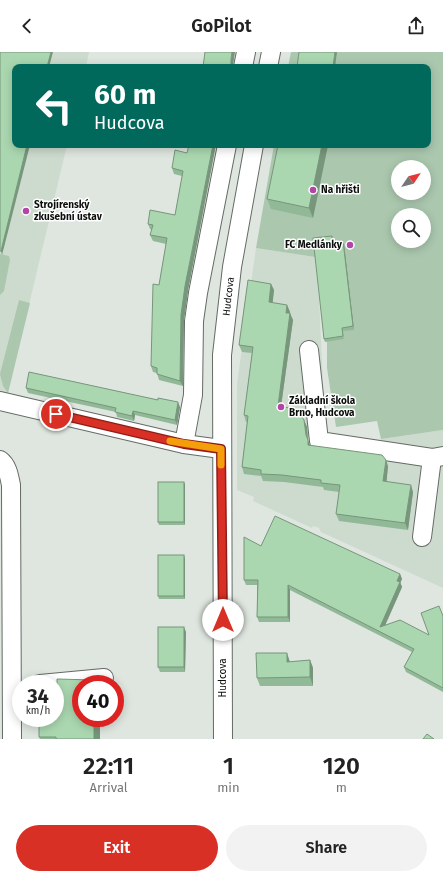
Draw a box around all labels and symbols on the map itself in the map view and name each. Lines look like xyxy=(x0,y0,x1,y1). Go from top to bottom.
north arrow xyxy=(391,160,431,200)
place label: Na hřišti xyxy=(321,183,360,196)
marker: Na hřišti xyxy=(308,185,318,195)
place label: Strojírenský zkušební ústav xyxy=(34,198,103,223)
marker: Strojírenský zkušební ústav xyxy=(21,206,31,216)
place label: FC Medlánky xyxy=(285,238,343,251)
marker: FC Medlánky xyxy=(345,240,355,250)
street label: Hudcova xyxy=(220,276,237,317)
place label: Základní škola Brno, Hudcova xyxy=(289,394,356,419)
pin xyxy=(39,397,73,431)
marker: Základní škola Brno, Hudcova xyxy=(276,402,286,412)
position arrow xyxy=(202,599,244,641)
street label: Hudcova xyxy=(217,658,229,698)
speed limit sign: 40 xyxy=(72,675,124,727)

